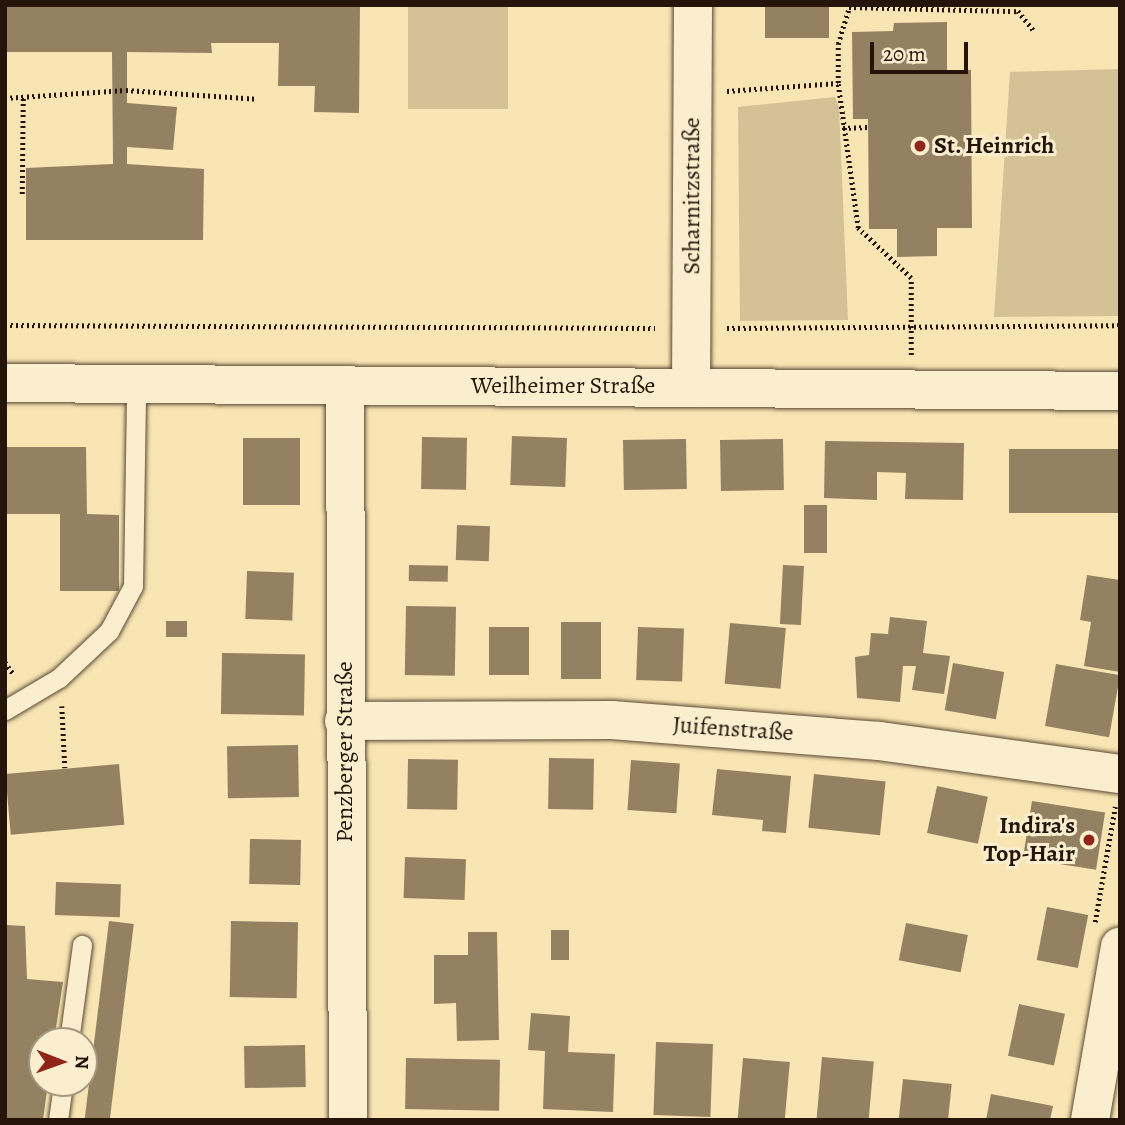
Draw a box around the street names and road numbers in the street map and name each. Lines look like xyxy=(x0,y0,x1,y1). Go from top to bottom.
street label: Scharnitzstraße xyxy=(678,117,706,275)
street label: Weilheimer Straße xyxy=(471,372,655,400)
street label: Penzberger Straße xyxy=(331,661,359,843)
street label: Juifenstraße xyxy=(672,710,794,748)

